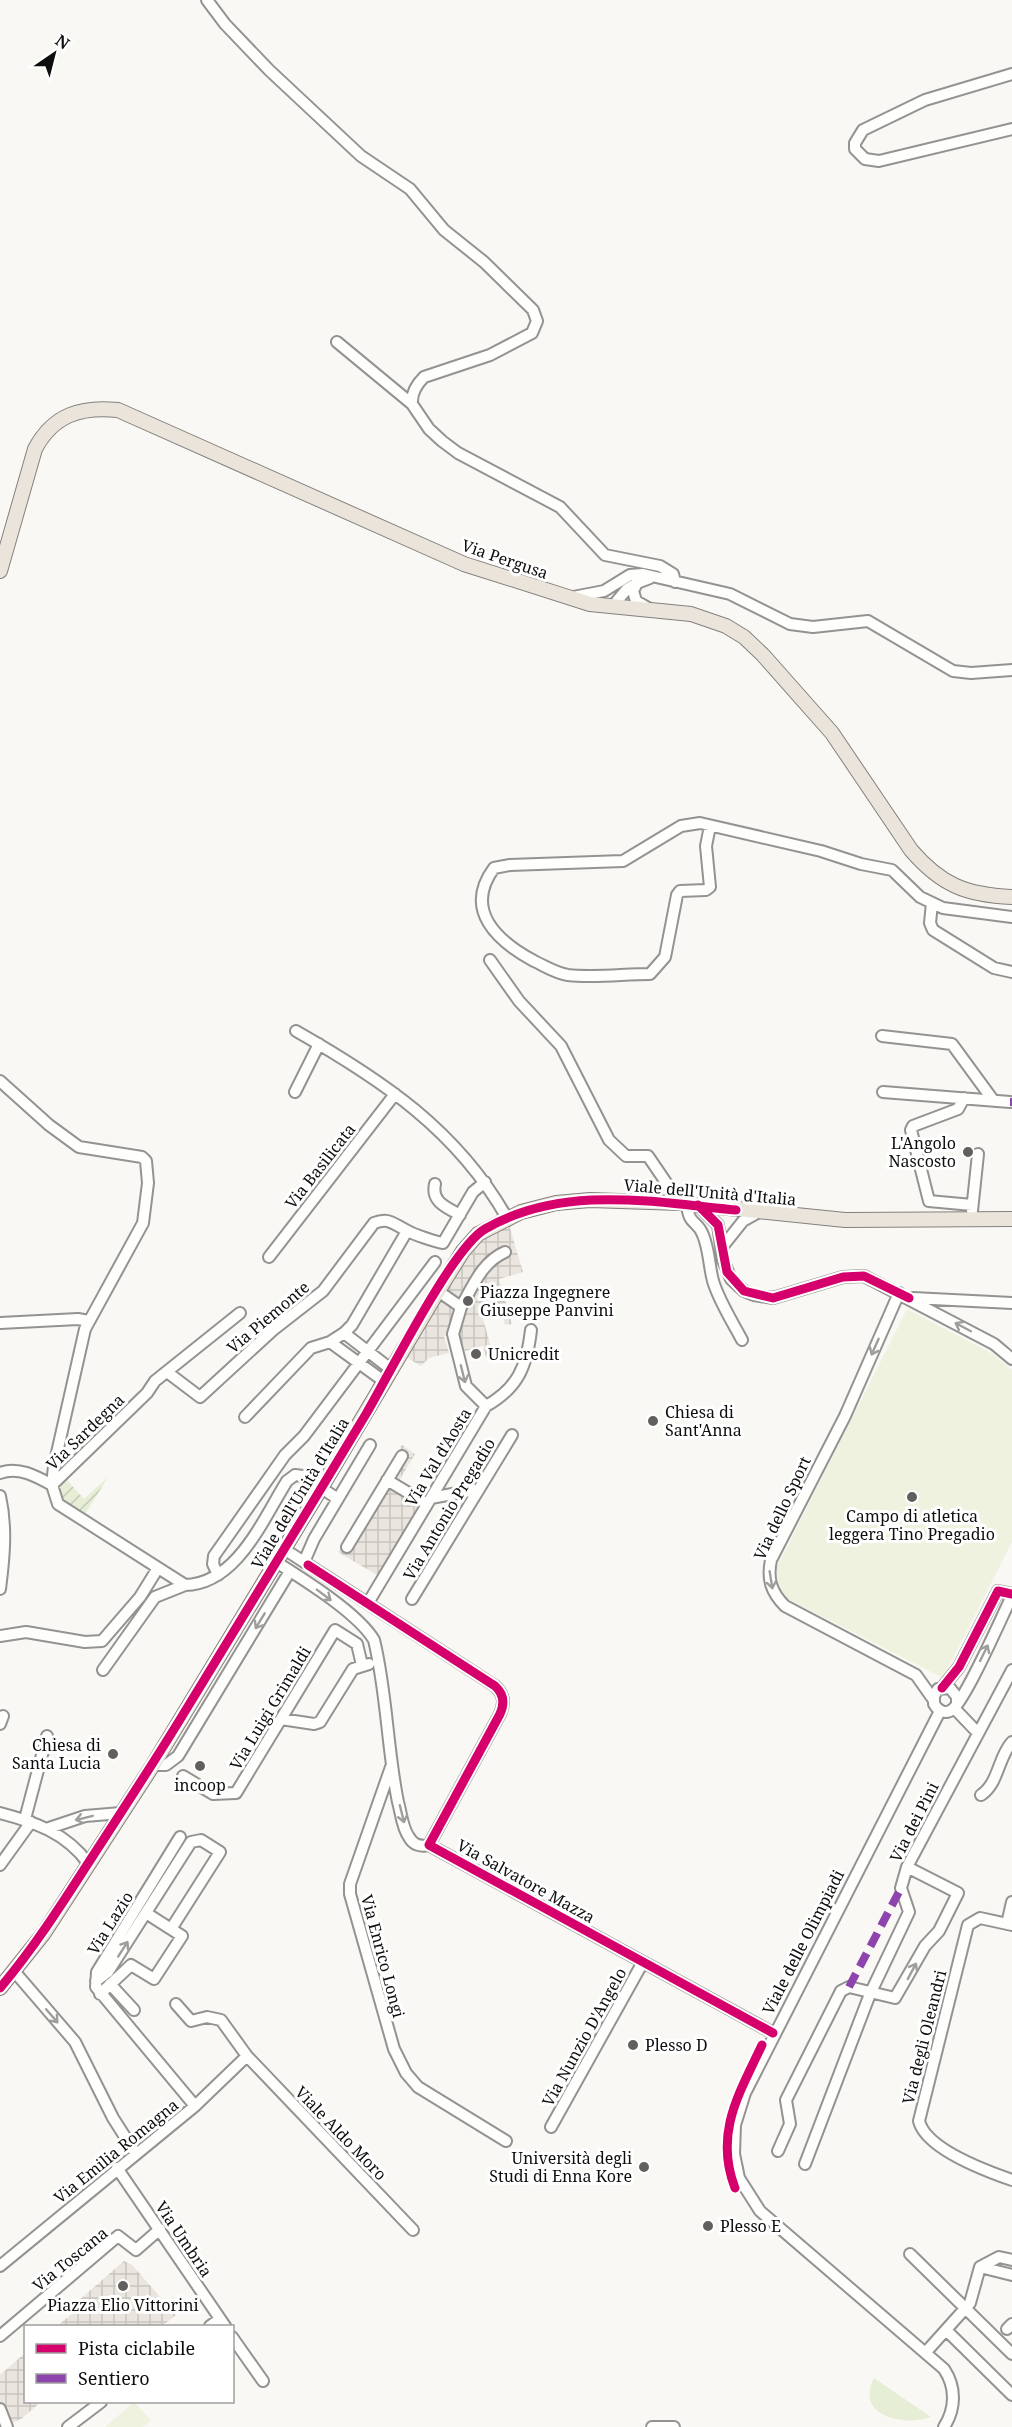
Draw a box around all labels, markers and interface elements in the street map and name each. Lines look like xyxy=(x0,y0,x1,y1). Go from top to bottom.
north arrow xyxy=(24,24,84,84)
text: N xyxy=(51,29,74,55)
street label: Via Pergusa xyxy=(459,534,551,584)
street label: Via Basilicata xyxy=(280,1119,360,1213)
place label: L'Angolo Nascosto xyxy=(888,1132,956,1172)
marker: L'Angolo Nascosto xyxy=(961,1145,975,1159)
street label: Viale dell'Unità d'Italia xyxy=(623,1173,797,1211)
street label: Via Piemonte xyxy=(222,1276,314,1358)
place label: Piazza Ingegnere Giuseppe Panvini xyxy=(480,1281,614,1321)
marker: Piazza Ingegnere Giuseppe Panvini xyxy=(461,1294,475,1308)
one-way arrow xyxy=(955,1321,972,1333)
one-way arrow xyxy=(869,1337,881,1355)
place label: Unicredit xyxy=(488,1343,560,1365)
marker: Unicredit xyxy=(469,1347,483,1361)
one-way arrow xyxy=(457,1364,469,1383)
street label: Via Sardegna xyxy=(41,1389,129,1475)
place label: Chiesa di Sant'Anna xyxy=(665,1401,742,1441)
street label: Via Val d'Aosta xyxy=(400,1404,476,1510)
street label: Viale dell'Unità d'Italia xyxy=(246,1413,354,1573)
marker: Chiesa di Sant'Anna xyxy=(646,1414,660,1428)
street label: Via Antonio Pregadio xyxy=(398,1434,500,1584)
street label: Via dello Sport xyxy=(748,1452,816,1563)
marker: Campo di atletica leggera Tino Pregadio xyxy=(905,1490,919,1504)
place label: Campo di atletica leggera Tino Pregadio xyxy=(829,1505,995,1545)
one-way arrow xyxy=(765,1569,776,1589)
one-way arrow xyxy=(316,1588,332,1601)
one-way arrow xyxy=(253,1612,265,1629)
street label: Via Luigi Grimaldi xyxy=(224,1642,316,1774)
one-way arrow xyxy=(979,1644,990,1662)
place label: Chiesa di Santa Lucia xyxy=(12,1734,101,1774)
marker: Chiesa di Santa Lucia xyxy=(106,1747,120,1761)
marker: incoop xyxy=(193,1759,207,1773)
place label: incoop xyxy=(174,1774,226,1796)
street label: Via dei Pini xyxy=(884,1778,944,1866)
one-way arrow xyxy=(396,1804,408,1823)
one-way arrow xyxy=(75,1812,94,1824)
street label: Via Salvatore Mazza xyxy=(453,1834,599,1928)
street label: Viale delle Olimpiadi xyxy=(757,1866,849,2018)
street label: Via Lazio xyxy=(82,1887,138,1959)
street label: Via Enrico Longi xyxy=(356,1892,410,2020)
one-way arrow xyxy=(117,1941,129,1958)
one-way arrow xyxy=(907,1963,918,1981)
street label: Via Nunzio D'Angelo xyxy=(537,1964,631,2110)
street label: Via degli Oleandri xyxy=(897,1968,951,2106)
one-way arrow xyxy=(45,2008,59,2023)
place label: Plesso D xyxy=(645,2034,708,2056)
marker: Plesso D xyxy=(626,2038,640,2052)
street label: Viale Aldo Moro xyxy=(290,2081,392,2185)
street label: Via Emilia Romagna xyxy=(49,2094,183,2208)
place label: Università degli Studi di Enna Kore xyxy=(489,2147,632,2187)
marker: Università degli Studi di Enna Kore xyxy=(637,2160,651,2174)
street label: Via Umbria xyxy=(151,2197,217,2281)
place label: Plesso E xyxy=(720,2215,781,2237)
marker: Plesso E xyxy=(701,2219,715,2233)
street label: Via Toscana xyxy=(28,2222,112,2296)
marker: Piazza Elio Vittorini xyxy=(116,2279,130,2293)
place label: Piazza Elio Vittorini xyxy=(47,2294,199,2316)
legend xyxy=(24,2325,234,2403)
text: Pista ciclabile xyxy=(78,2336,195,2360)
text: Sentiero xyxy=(78,2366,150,2390)

